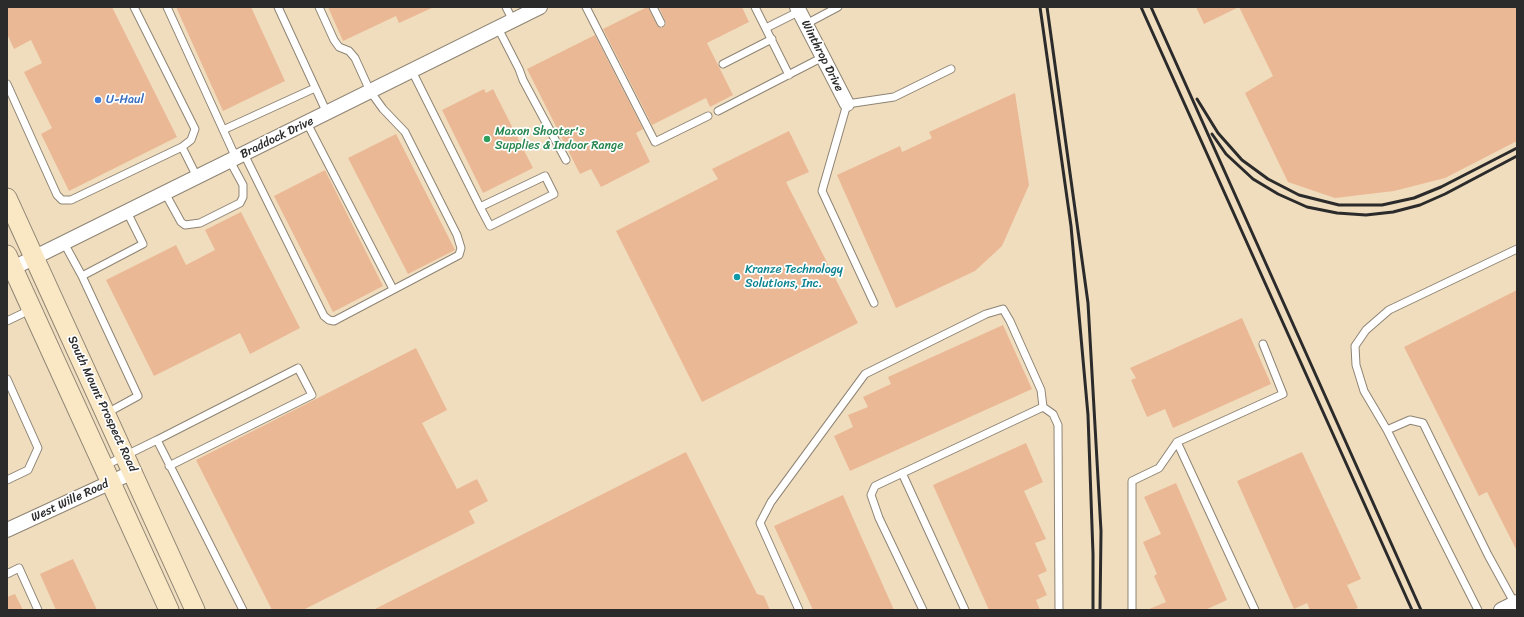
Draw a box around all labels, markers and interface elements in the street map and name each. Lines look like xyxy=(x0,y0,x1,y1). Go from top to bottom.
street label: Winthrop Drive xyxy=(798,18,846,94)
place label: U-Haul xyxy=(106,93,144,107)
marker: U-Haul xyxy=(93,95,103,105)
street label: Braddock Drive xyxy=(238,114,316,162)
place label: Maxon Shooter's Supplies & Indoor Range xyxy=(495,125,623,153)
marker: Maxon Shooter's Supplies & Indoor Range xyxy=(482,134,492,144)
place label: Kranze Technology Solutions, Inc. xyxy=(745,263,843,291)
marker: Kranze Technology Solutions, Inc. xyxy=(732,272,742,282)
street label: South Mount Prospect Road xyxy=(64,334,140,474)
street label: West Wille Road xyxy=(29,477,111,525)

